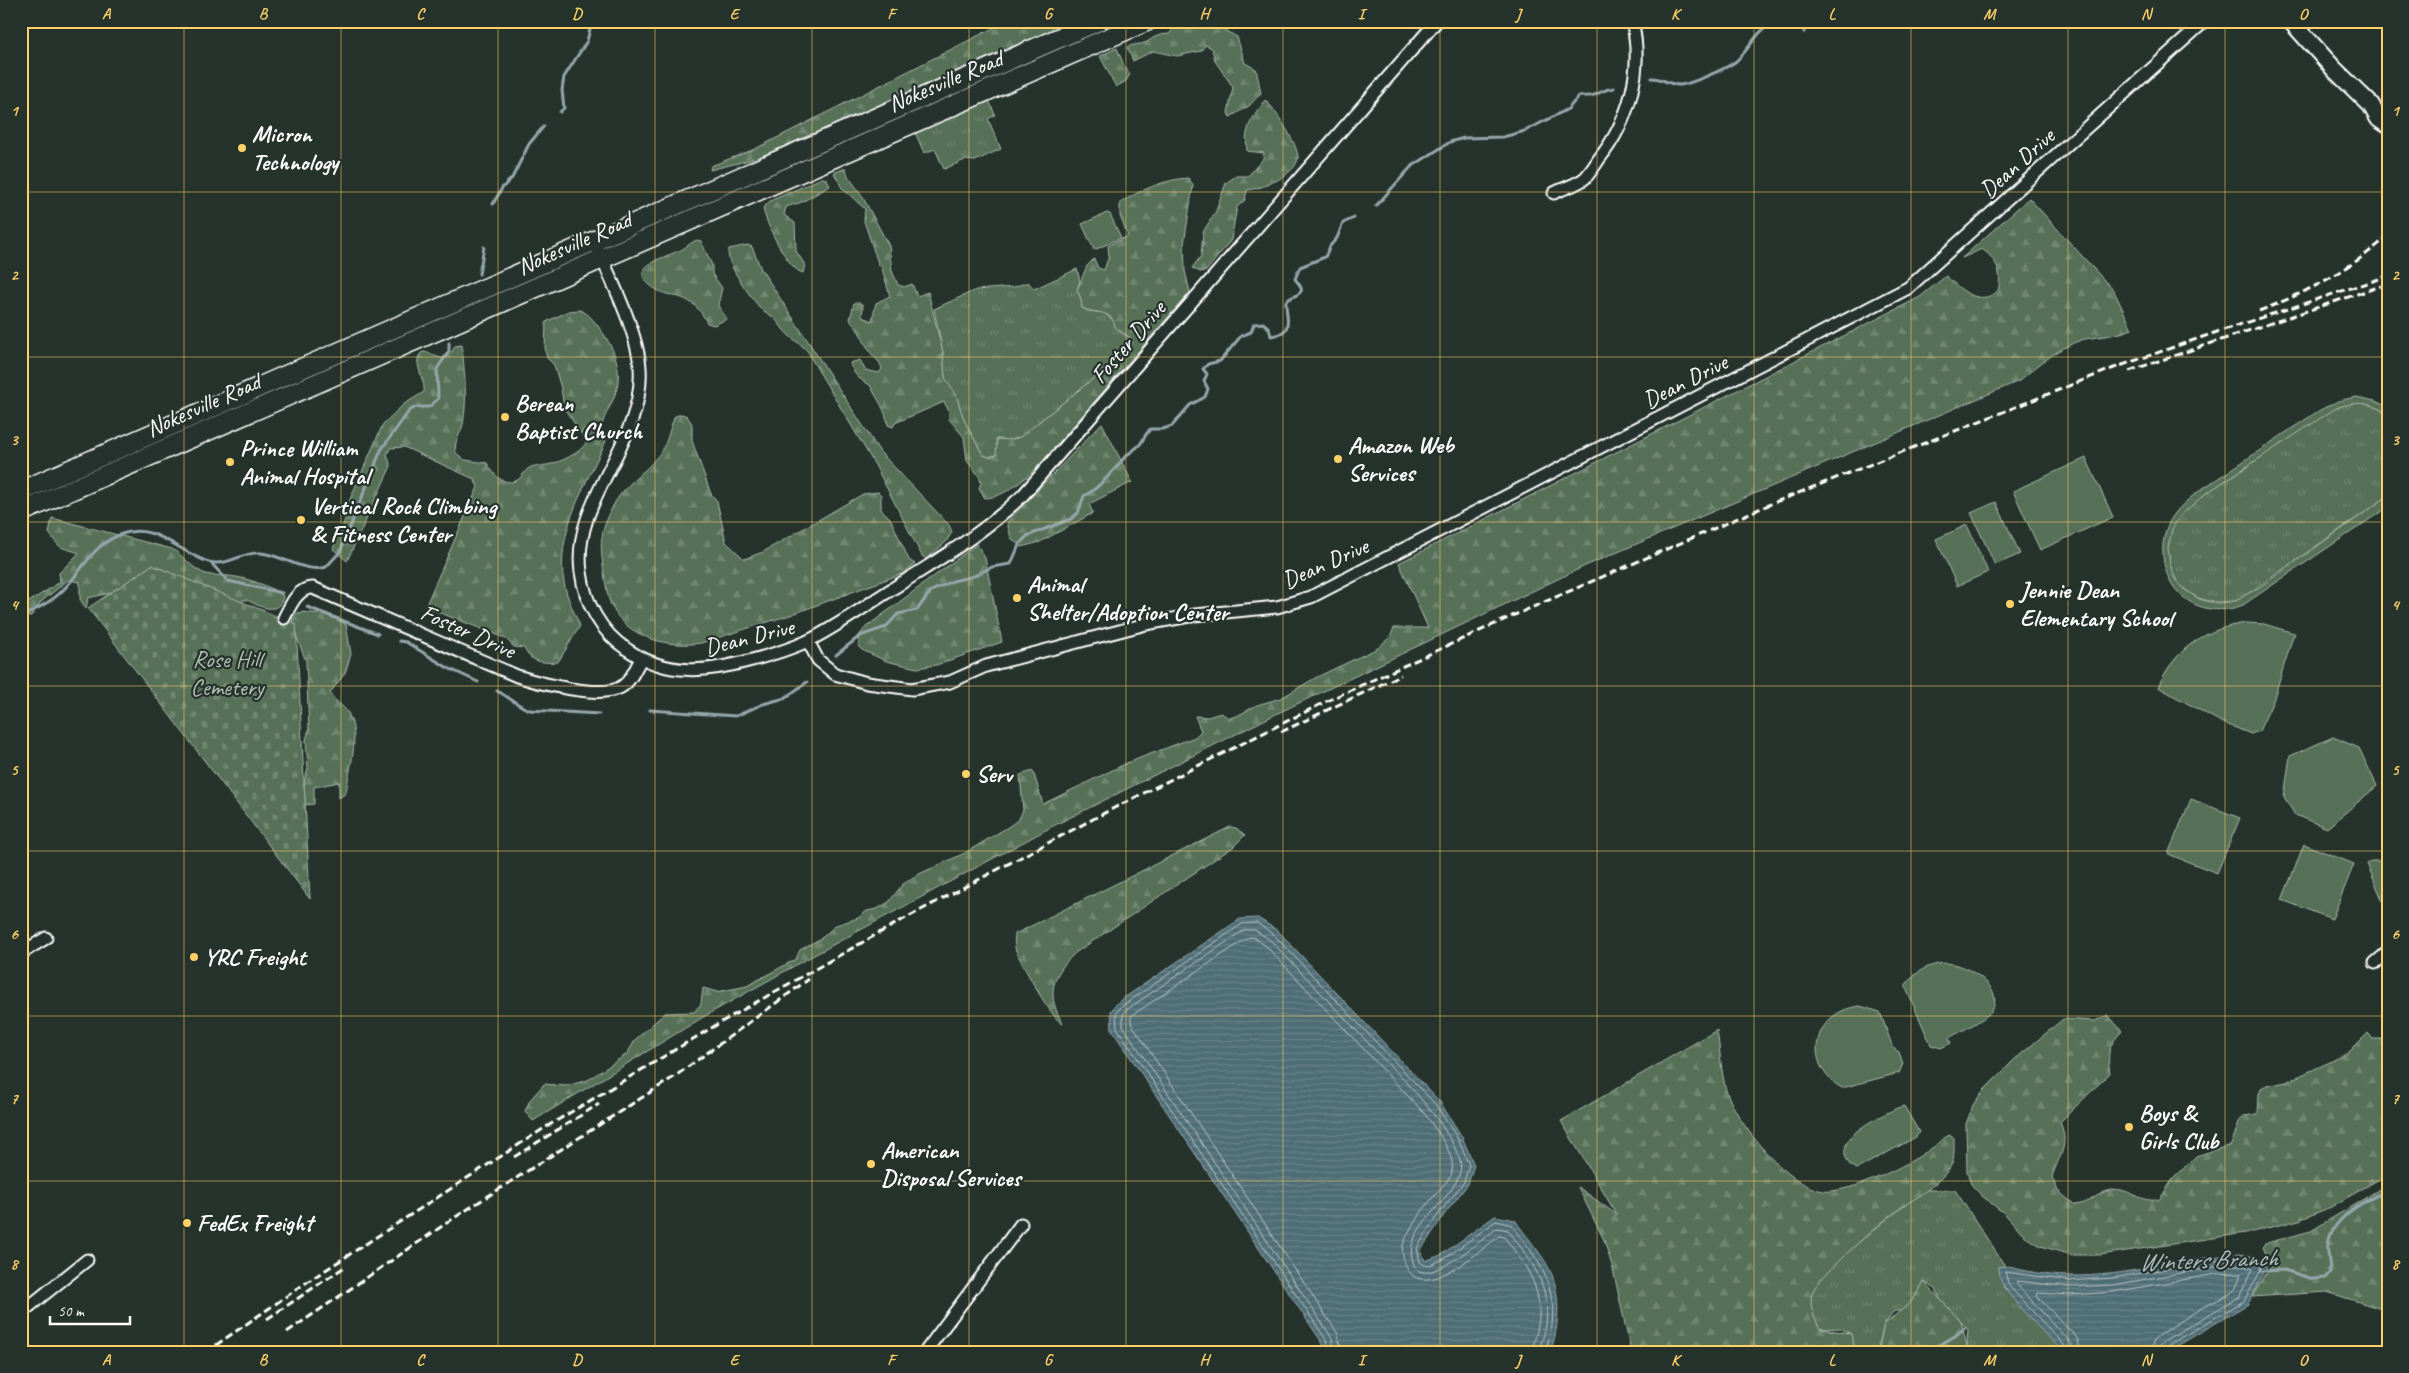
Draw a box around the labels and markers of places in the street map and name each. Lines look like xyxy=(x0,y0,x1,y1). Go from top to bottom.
place label: Micron Technology xyxy=(252,119,341,177)
marker: Micron Technology xyxy=(236,142,248,154)
place label: Berean Baptist Church xyxy=(515,388,643,446)
marker: Berean Baptist Church xyxy=(499,411,511,423)
place label: Amazon Web Services xyxy=(1348,430,1456,488)
place label: Prince William Animal Hospital xyxy=(240,433,374,491)
marker: Amazon Web Services xyxy=(1332,453,1344,465)
marker: Prince William Animal Hospital xyxy=(224,456,236,468)
place label: Vertical Rock Climbing & Fitness Center xyxy=(311,491,498,549)
marker: Vertical Rock Climbing & Fitness Center xyxy=(295,514,307,526)
place label: Animal Shelter/Adoption Center xyxy=(1027,569,1231,627)
place label: Jennie Dean Elementary School xyxy=(2018,575,2177,633)
marker: Animal Shelter/Adoption Center xyxy=(1011,592,1023,604)
marker: Jennie Dean Elementary School xyxy=(2004,598,2016,610)
place label: Serv xyxy=(976,759,1014,789)
marker: Serv xyxy=(960,768,972,780)
place label: YRC Freight xyxy=(204,942,309,972)
marker: YRC Freight xyxy=(188,951,200,963)
place label: Boys & Girls Club xyxy=(2139,1098,2220,1156)
marker: Boys & Girls Club xyxy=(2123,1121,2135,1133)
place label: American Disposal Services xyxy=(881,1135,1023,1193)
marker: American Disposal Services xyxy=(865,1158,877,1170)
place label: FedEx Freight xyxy=(197,1208,317,1238)
marker: FedEx Freight xyxy=(181,1217,193,1229)

